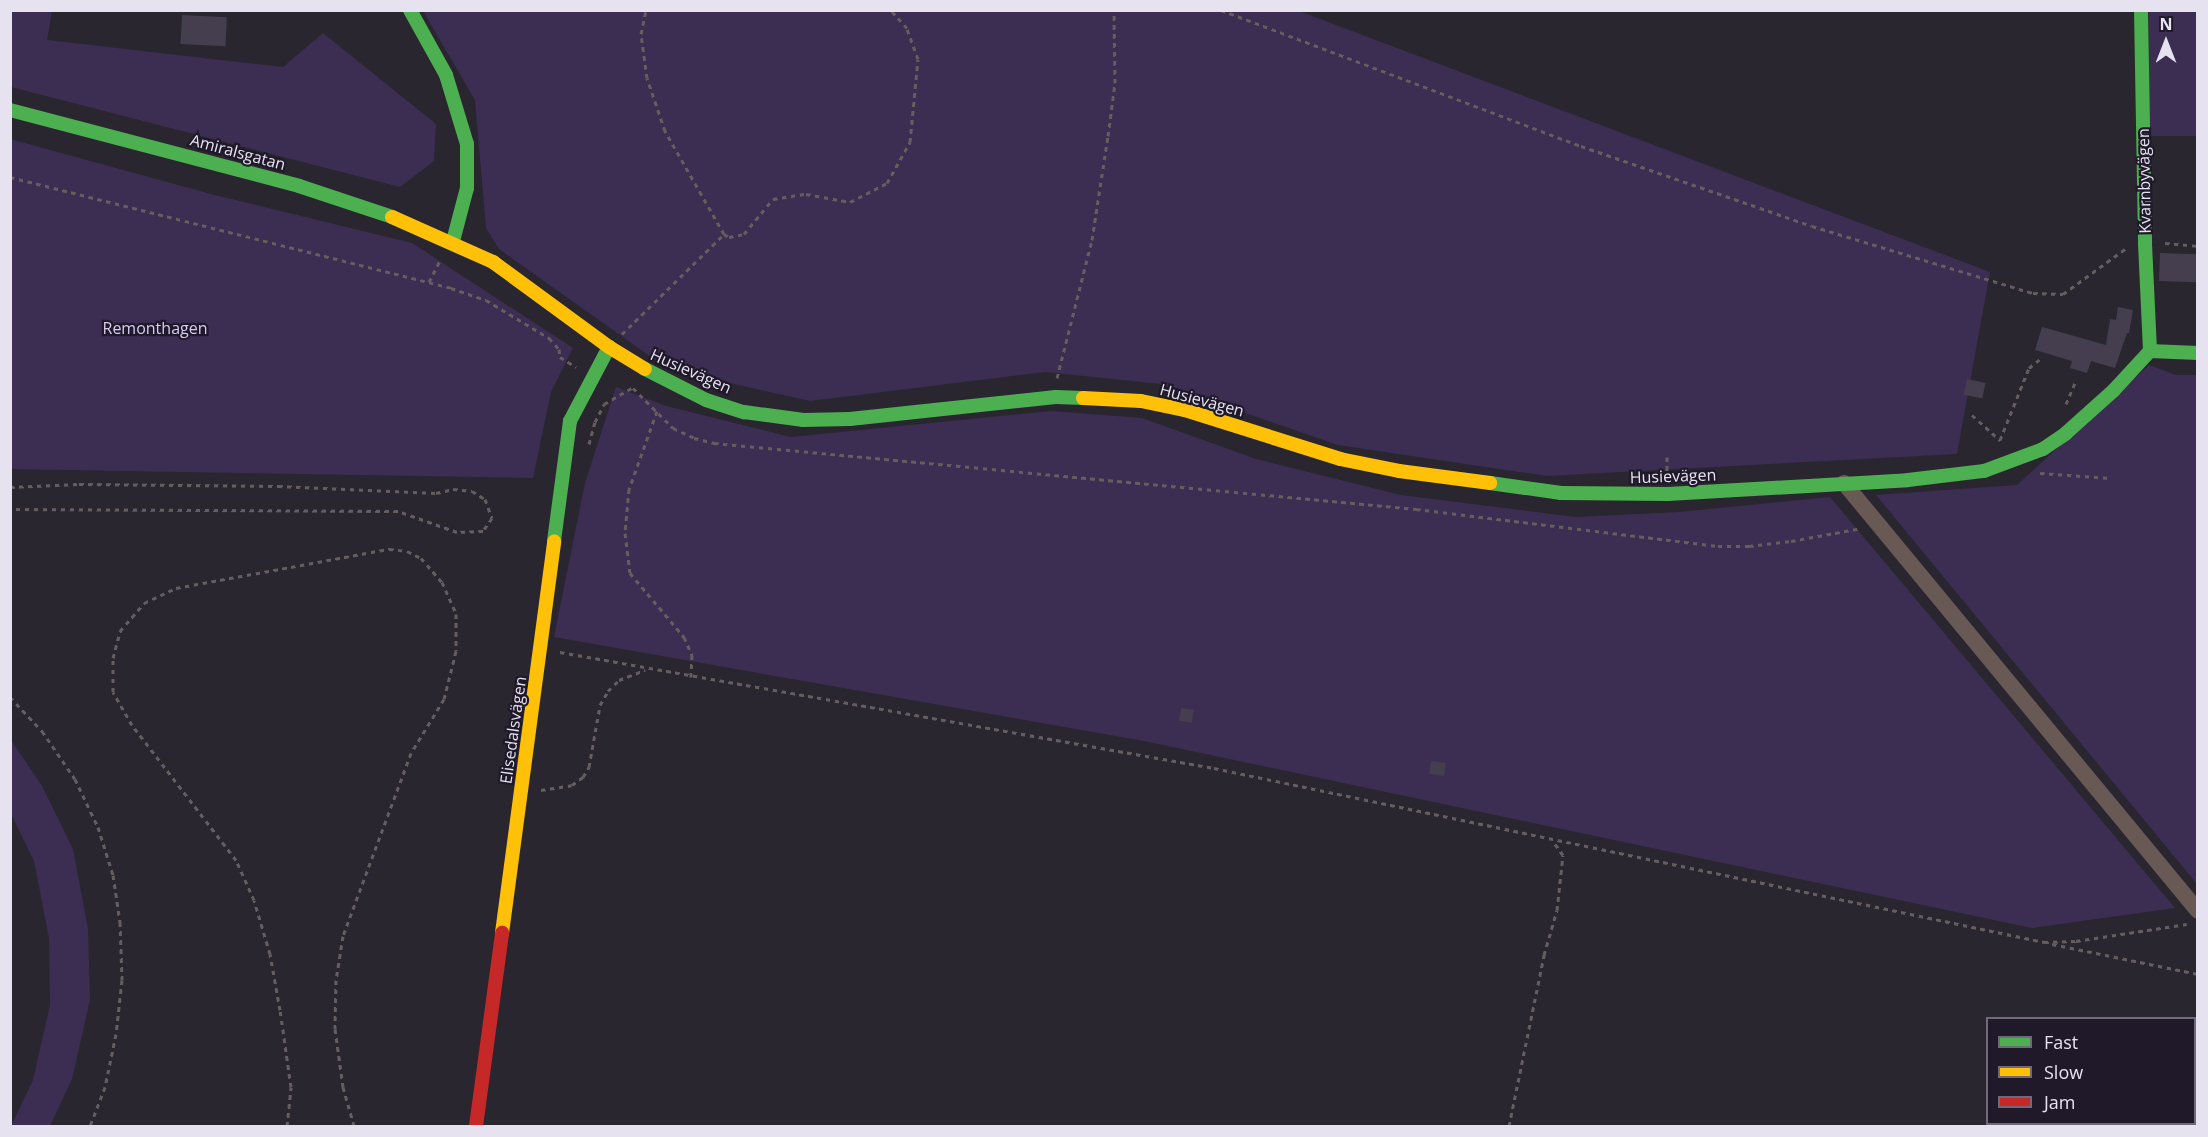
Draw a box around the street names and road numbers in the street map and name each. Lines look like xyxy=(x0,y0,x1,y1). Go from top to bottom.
street label: Kvarnbyvägen xyxy=(2133,128,2155,234)
street label: Amiralsgatan xyxy=(188,130,288,174)
street label: Husievägen xyxy=(648,345,734,397)
street label: Husievägen xyxy=(1158,380,1246,420)
street label: Husievägen xyxy=(1629,465,1717,487)
street label: Elisedalsvägen xyxy=(496,675,530,785)

